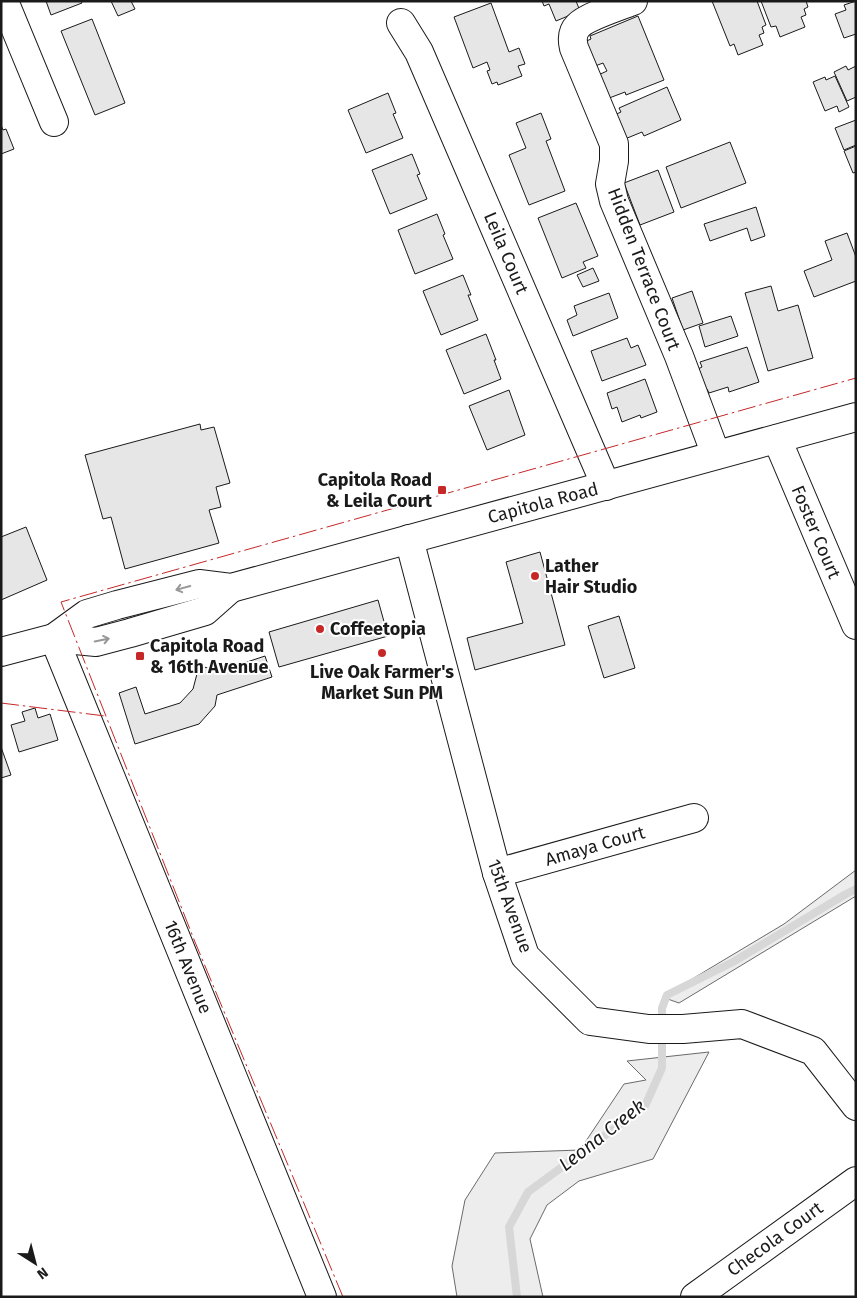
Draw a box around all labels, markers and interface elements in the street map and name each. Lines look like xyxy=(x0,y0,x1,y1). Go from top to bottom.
street label: Hidden Terrace Court xyxy=(603,185,685,354)
street label: Leila Court xyxy=(479,209,533,298)
place label: Capitola Road & Leila Court xyxy=(318,469,433,512)
street label: Capitola Road xyxy=(485,478,601,528)
street label: Foster Court xyxy=(787,482,846,582)
marker: Capitola Road & Leila Court xyxy=(436,484,448,496)
place label: Lather Hair Studio xyxy=(545,555,637,598)
marker: Lather Hair Studio xyxy=(529,570,541,582)
one-way arrow xyxy=(175,584,191,593)
place label: Coffeetopia xyxy=(330,618,426,640)
marker: Coffeetopia xyxy=(314,623,326,635)
one-way arrow xyxy=(94,635,110,644)
place label: Capitola Road & 16th Avenue xyxy=(150,635,268,678)
marker: Live Oak Farmer's Market Sun PM xyxy=(376,647,388,659)
marker: Capitola Road & 16th Avenue xyxy=(134,650,146,662)
place label: Live Oak Farmer's Market Sun PM xyxy=(310,661,454,704)
street label: Amaya Court xyxy=(543,821,648,871)
street label: 15th Avenue xyxy=(483,856,537,956)
street label: 16th Avenue xyxy=(159,917,217,1017)
water label: Leona Creek xyxy=(554,1094,650,1176)
street label: Checola Court xyxy=(723,1197,828,1281)
north arrow xyxy=(10,1238,60,1288)
text: N xyxy=(34,1264,51,1283)

